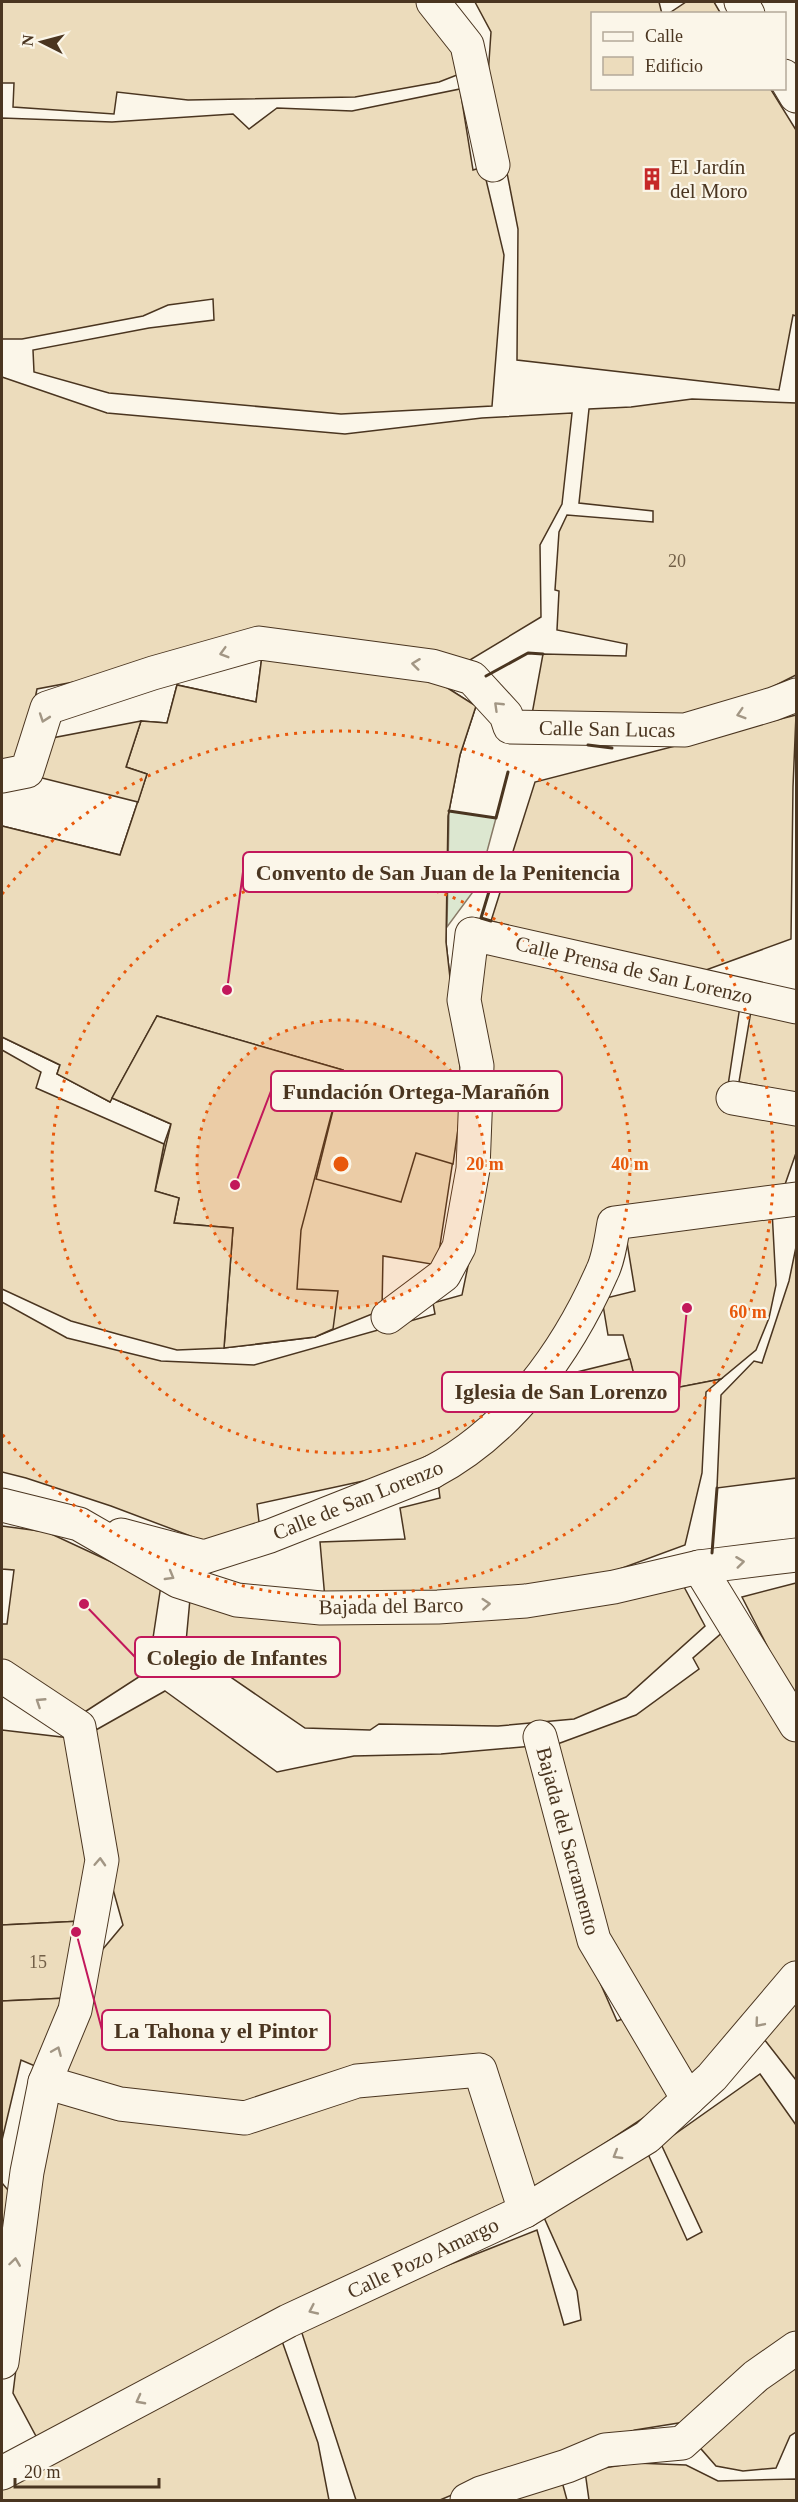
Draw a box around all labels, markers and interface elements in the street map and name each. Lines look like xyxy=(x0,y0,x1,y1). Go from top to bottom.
north arrow xyxy=(12,12,72,72)
legend xyxy=(591,12,786,90)
text: Calle xyxy=(645,26,683,46)
text: N xyxy=(19,33,37,47)
text: Edificio xyxy=(645,56,703,76)
place label: El Jardín del Moro xyxy=(670,155,748,203)
building icon: El Jardín del Moro xyxy=(639,166,665,192)
house number: 20 xyxy=(668,551,686,571)
one-way arrow xyxy=(219,646,229,658)
one-way arrow xyxy=(411,658,420,671)
one-way arrow xyxy=(494,703,505,714)
one-way arrow xyxy=(736,706,746,719)
one-way arrow xyxy=(39,712,52,723)
street label: Calle San Lucas xyxy=(539,716,675,742)
callout: Convento de San Juan de la Penitencia xyxy=(243,852,632,892)
text: Convento de San Juan de la Penitencia xyxy=(256,860,620,885)
street label: Calle Prensa de San Lorenzo xyxy=(513,931,755,1009)
callout: Fundación Ortega-Marañón xyxy=(271,1071,562,1111)
text: Fundación Ortega-Marañón xyxy=(282,1079,550,1104)
centre of rings xyxy=(331,1154,351,1174)
text: 20 m xyxy=(466,1154,504,1174)
text: 40 m xyxy=(611,1154,649,1174)
text: 60 m xyxy=(729,1302,767,1322)
callout: Iglesia de San Lorenzo xyxy=(442,1372,679,1412)
text: Iglesia de San Lorenzo xyxy=(455,1379,667,1404)
street label: Calle de San Lorenzo xyxy=(269,1455,447,1545)
one-way arrow xyxy=(735,1556,745,1569)
one-way arrow xyxy=(163,1569,174,1581)
street label: Bajada del Barco xyxy=(318,1593,464,1619)
one-way arrow xyxy=(481,1598,490,1611)
callout: Colegio de Infantes xyxy=(135,1637,340,1677)
text: Colegio de Infantes xyxy=(147,1645,328,1670)
one-way arrow xyxy=(36,1697,46,1709)
street label: Bajada del Sacramento xyxy=(531,1744,605,1938)
one-way arrow xyxy=(93,1858,106,1867)
house number: 15 xyxy=(29,1952,47,1972)
callout: La Tahona y el Pintor xyxy=(102,2010,330,2050)
one-way arrow xyxy=(755,2016,766,2027)
text: La Tahona y el Pintor xyxy=(114,2018,318,2043)
one-way arrow xyxy=(50,2047,62,2058)
one-way arrow xyxy=(613,2148,623,2160)
street label: Calle Pozo Amargo xyxy=(344,2212,502,2304)
one-way arrow xyxy=(8,2258,20,2267)
one-way arrow xyxy=(308,2303,319,2315)
one-way arrow xyxy=(135,2393,146,2404)
scale bar xyxy=(15,2451,159,2489)
text: 20 m xyxy=(24,2462,61,2482)

